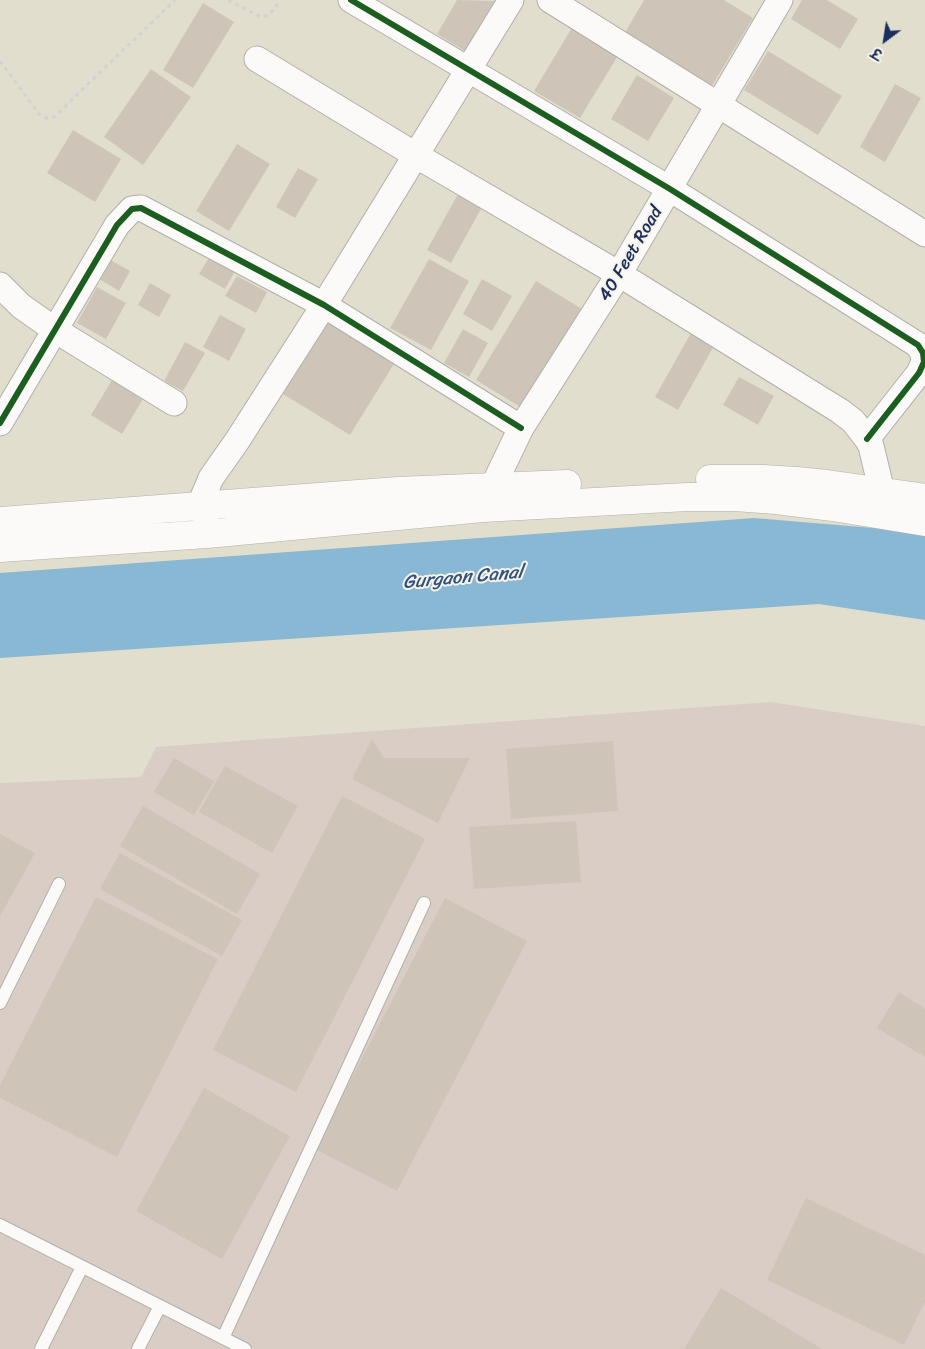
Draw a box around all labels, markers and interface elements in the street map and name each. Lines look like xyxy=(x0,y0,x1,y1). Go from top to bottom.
north arrow xyxy=(860,15,910,65)
text: उ xyxy=(867,40,887,66)
street label: 40 Feet Road xyxy=(594,203,668,305)
water label: Gurgaon Canal xyxy=(402,561,524,595)

